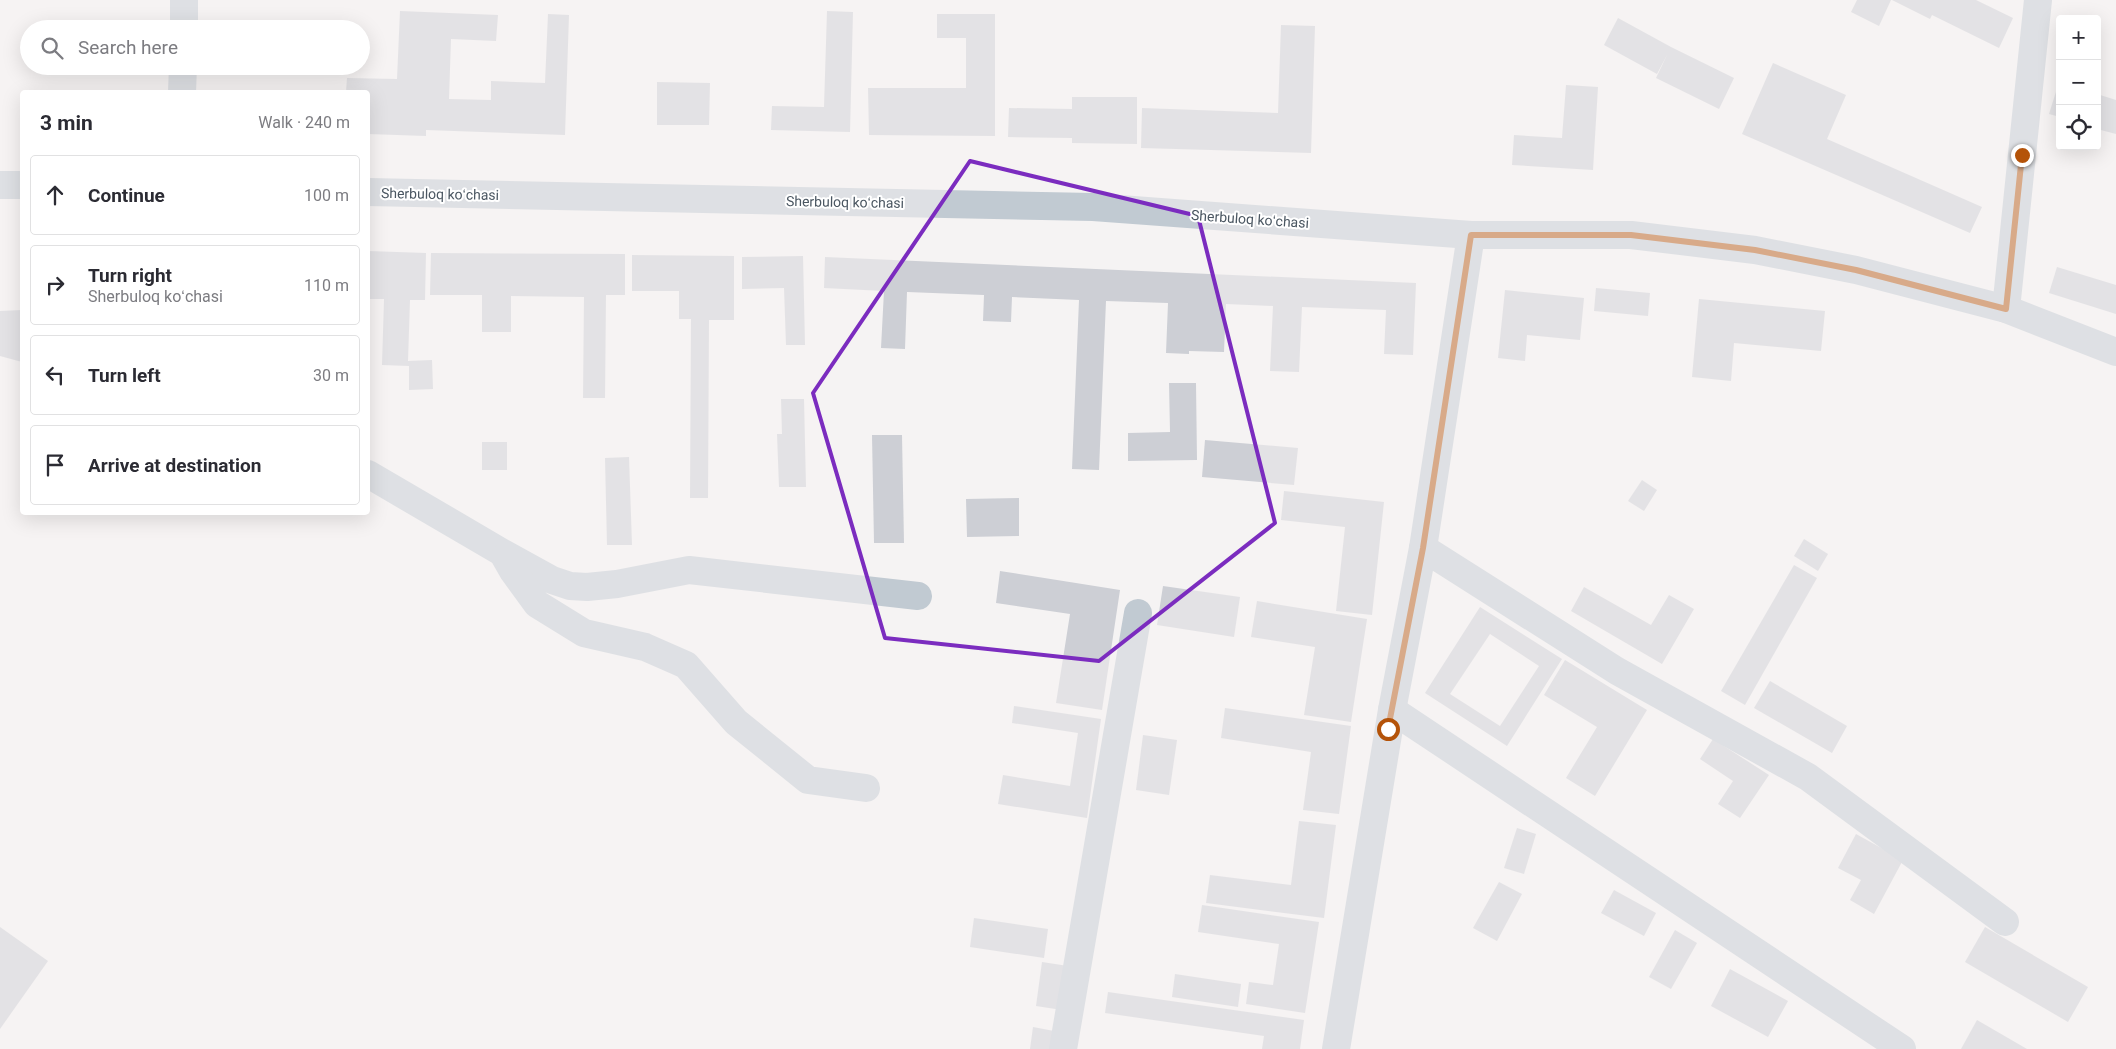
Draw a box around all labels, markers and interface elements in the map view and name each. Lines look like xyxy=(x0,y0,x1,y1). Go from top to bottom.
map controls xyxy=(2056,15,2101,150)
button: + xyxy=(2056,15,2101,60)
search box xyxy=(20,20,370,75)
icon: search xyxy=(38,34,66,62)
text: Search here xyxy=(78,36,178,59)
button: − xyxy=(2056,60,2101,105)
button: locate xyxy=(2056,105,2101,150)
text: 3 min xyxy=(40,111,93,135)
text: Walk · 240 m xyxy=(258,113,350,132)
route end xyxy=(2011,144,2034,167)
icon: ahead xyxy=(41,181,69,209)
text: Continue xyxy=(88,184,165,207)
street label: Sherbuloq koʻchasi xyxy=(381,185,499,203)
text: 100 m xyxy=(304,186,349,205)
street label: Sherbuloq koʻchasi xyxy=(786,193,904,211)
street label: Sherbuloq koʻchasi xyxy=(1191,207,1309,231)
text: Turn right xyxy=(88,264,172,287)
icon: right xyxy=(41,271,69,299)
text: 110 m xyxy=(304,276,349,295)
text: Sherbuloq koʻchasi xyxy=(88,287,223,306)
icon: left xyxy=(41,361,69,389)
text: Turn left xyxy=(88,364,161,387)
text: 30 m xyxy=(313,366,349,385)
icon: arrive xyxy=(41,451,69,479)
text: Arrive at destination xyxy=(88,454,261,477)
route start xyxy=(1377,718,1400,741)

